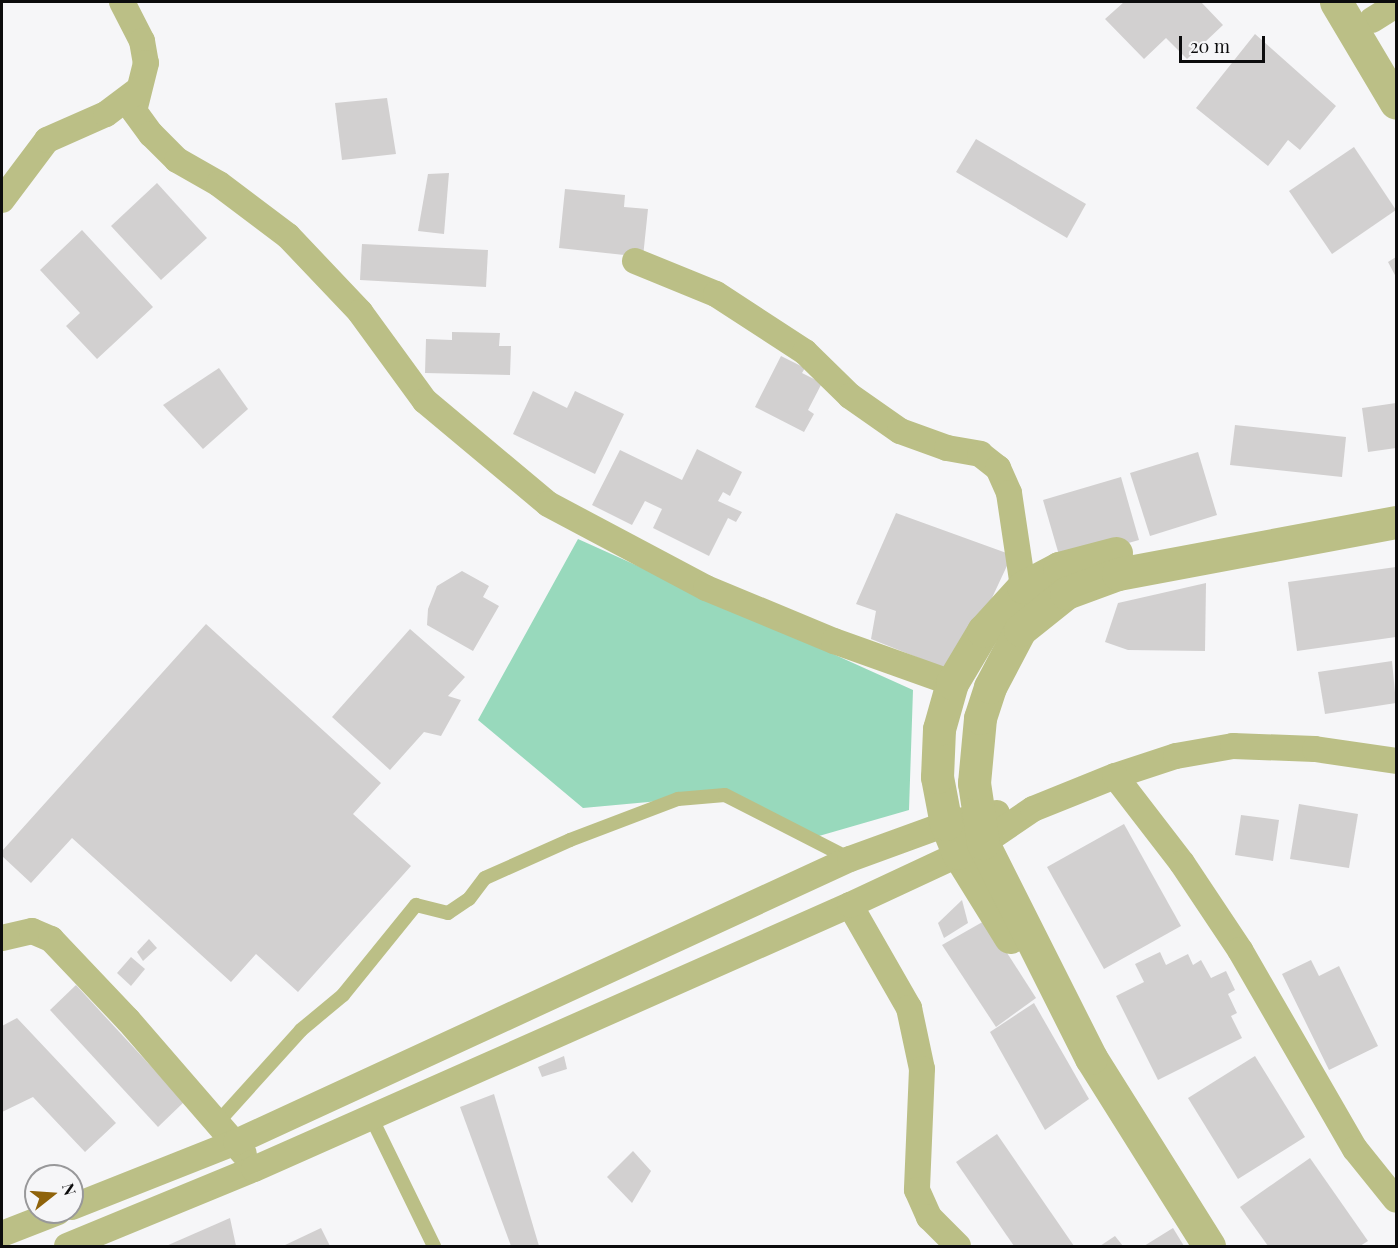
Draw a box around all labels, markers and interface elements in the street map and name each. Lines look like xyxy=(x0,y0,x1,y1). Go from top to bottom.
scale bar xyxy=(1182,24,1268,62)
text: 20 m xyxy=(1190,34,1230,58)
north arrow xyxy=(24,1164,84,1224)
text: N xyxy=(58,1181,82,1198)

